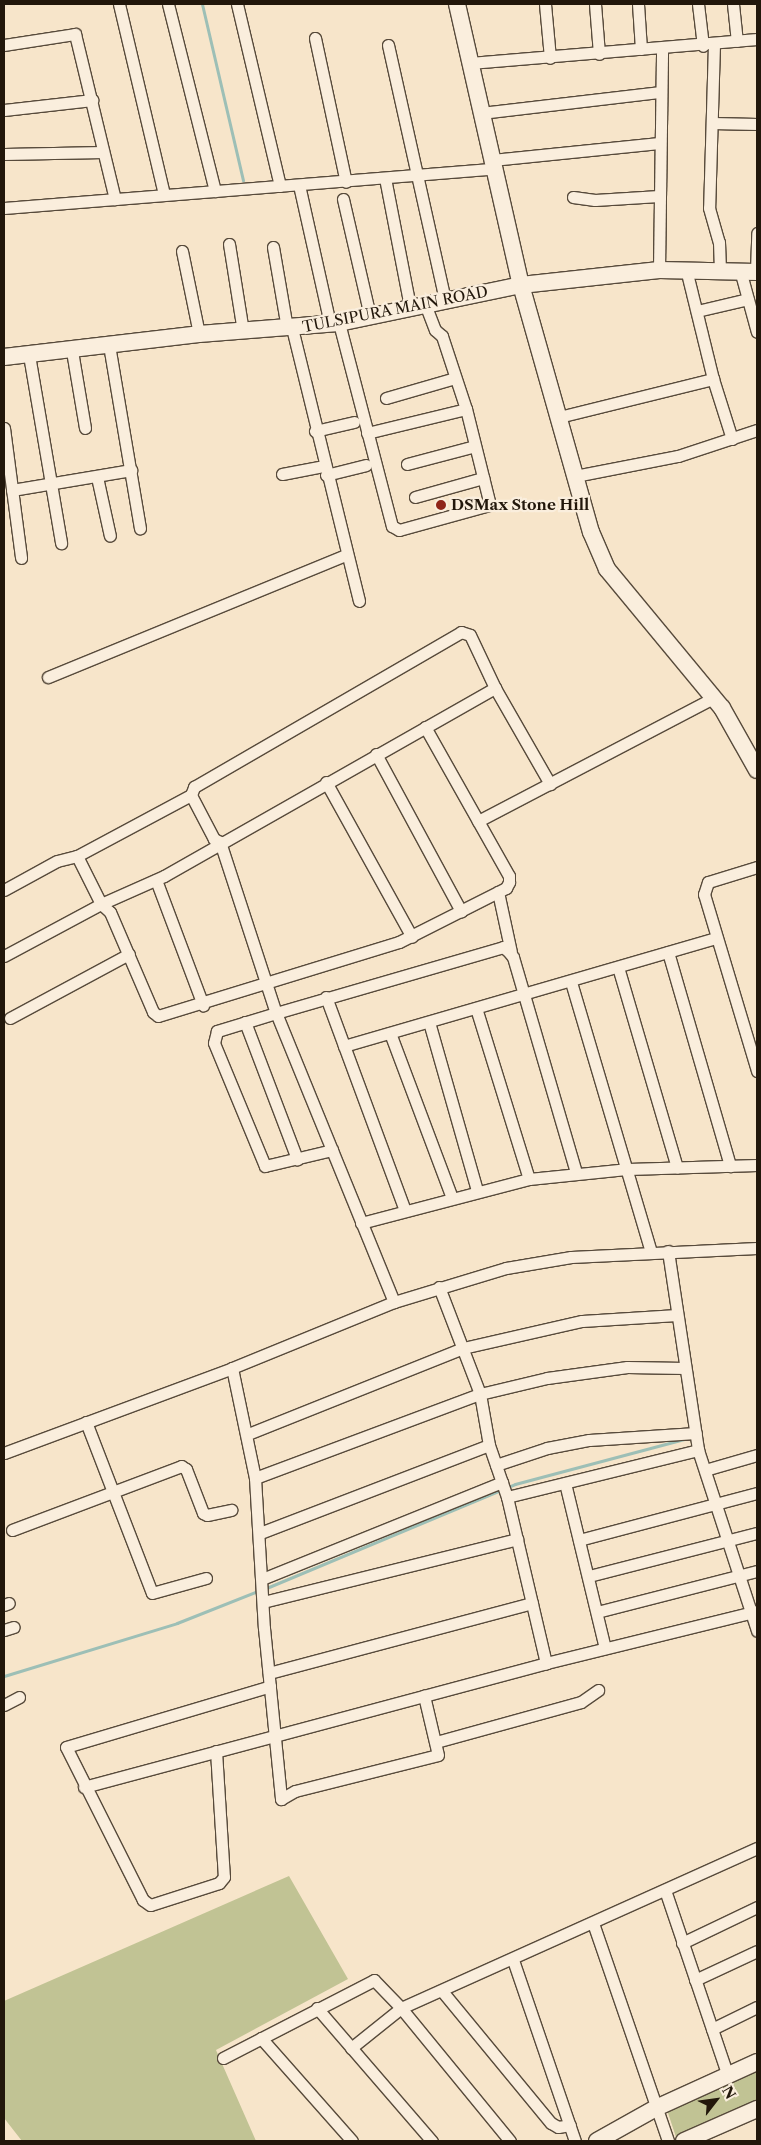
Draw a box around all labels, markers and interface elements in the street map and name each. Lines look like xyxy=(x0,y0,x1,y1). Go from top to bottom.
street label: TULSIPURA MAIN ROAD xyxy=(300,282,490,336)
place label: DSMax Stone Hill xyxy=(451,496,589,514)
marker: DSMax Stone Hill xyxy=(435,499,447,511)
north arrow xyxy=(691,2075,741,2125)
text: N xyxy=(718,2083,740,2102)

